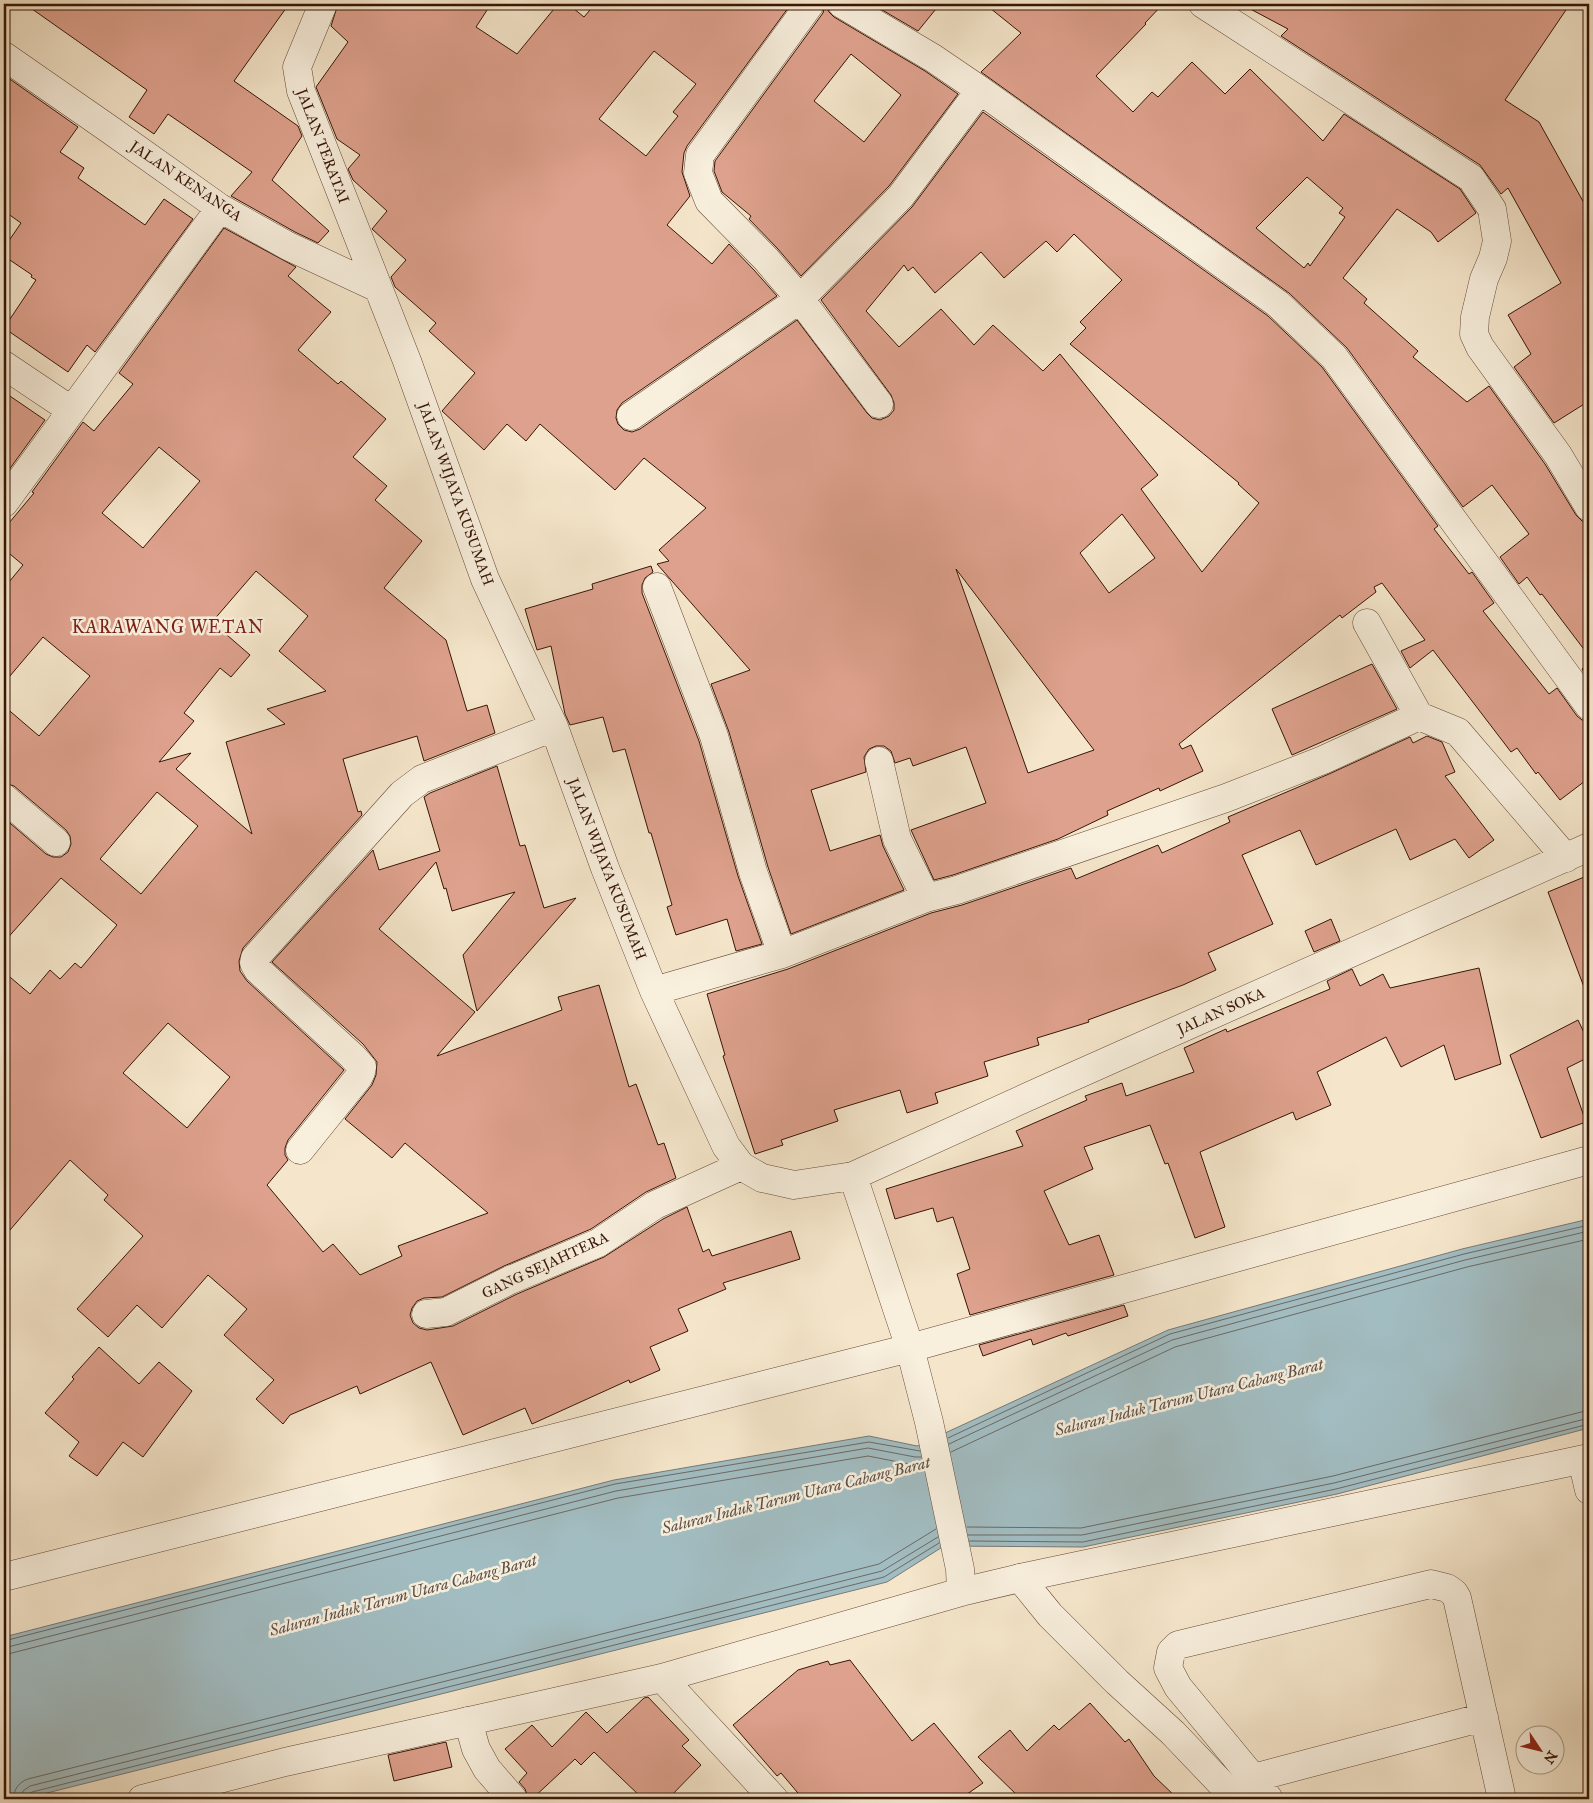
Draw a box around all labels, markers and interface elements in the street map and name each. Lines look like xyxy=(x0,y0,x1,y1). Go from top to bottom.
street label: JALAN TERATAI xyxy=(291,84,353,206)
street label: JALAN KENANGA xyxy=(124,136,245,226)
street label: JALAN WIJAYA KUSUMAH xyxy=(413,398,498,588)
district label: KARAWANG WETAN xyxy=(72,616,264,638)
street label: JALAN WIJAYA KUSUMAH xyxy=(562,774,650,963)
street label: JALAN SOKA xyxy=(1172,984,1268,1040)
street label: GANG SEJAHTERA xyxy=(479,1228,612,1303)
water label: Saluran Induk Tarum Utara Cabang Barat xyxy=(1052,1354,1326,1440)
water label: Saluran Induk Tarum Utara Cabang Barat xyxy=(659,1452,933,1538)
water label: Saluran Induk Tarum Utara Cabang Barat xyxy=(266,1550,540,1640)
north arrow xyxy=(1516,1726,1566,1776)
text: N xyxy=(1540,1747,1561,1767)

